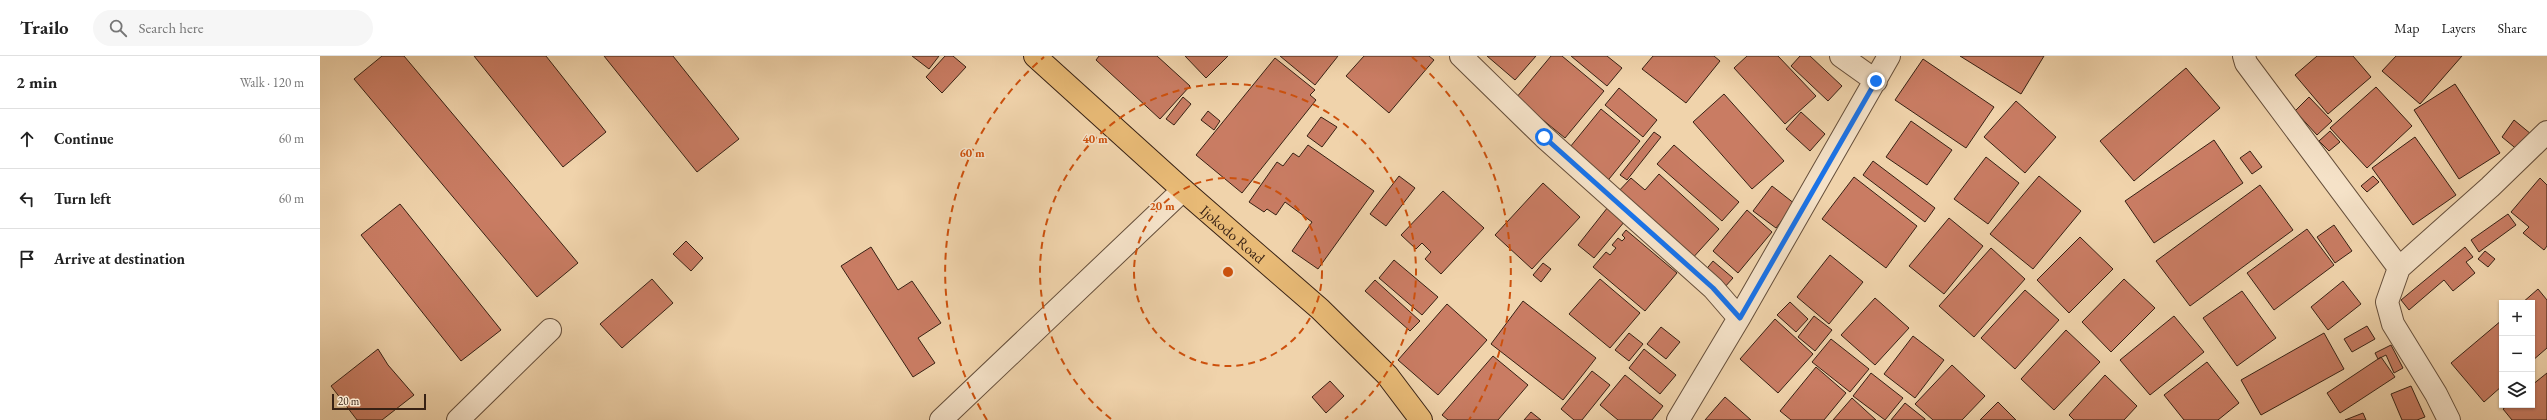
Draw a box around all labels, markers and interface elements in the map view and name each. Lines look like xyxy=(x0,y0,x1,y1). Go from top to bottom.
search box xyxy=(93,10,373,46)
text: Trailo xyxy=(20,15,69,40)
icon: search xyxy=(107,17,129,39)
text: Search here xyxy=(139,18,204,37)
text: Map xyxy=(2394,19,2419,37)
text: Layers xyxy=(2441,19,2476,37)
text: Share xyxy=(2498,19,2527,37)
text: 2 min xyxy=(16,71,57,93)
route end xyxy=(1867,72,1885,90)
text: Walk · 120 m xyxy=(240,74,304,91)
icon: ahead xyxy=(16,128,38,150)
route start xyxy=(1535,128,1553,146)
text: Continue xyxy=(54,129,114,148)
text: 60 m xyxy=(279,130,304,147)
text: 40 m xyxy=(1082,131,1108,147)
text: 60 m xyxy=(959,145,985,161)
icon: left xyxy=(16,188,38,210)
text: Turn left xyxy=(54,189,111,208)
text: 60 m xyxy=(279,190,304,207)
text: 20 m xyxy=(1149,198,1175,214)
street label: Ijokodo Road xyxy=(1197,200,1270,267)
icon: arrive xyxy=(16,248,38,270)
text: Arrive at destination xyxy=(54,249,185,268)
centre of rings xyxy=(1221,265,1235,279)
map controls xyxy=(2499,300,2535,408)
button: + xyxy=(2499,300,2535,336)
button: − xyxy=(2499,336,2535,372)
button: layers xyxy=(2499,372,2535,408)
scale bar xyxy=(332,392,426,411)
text: 20 m xyxy=(338,394,359,408)

